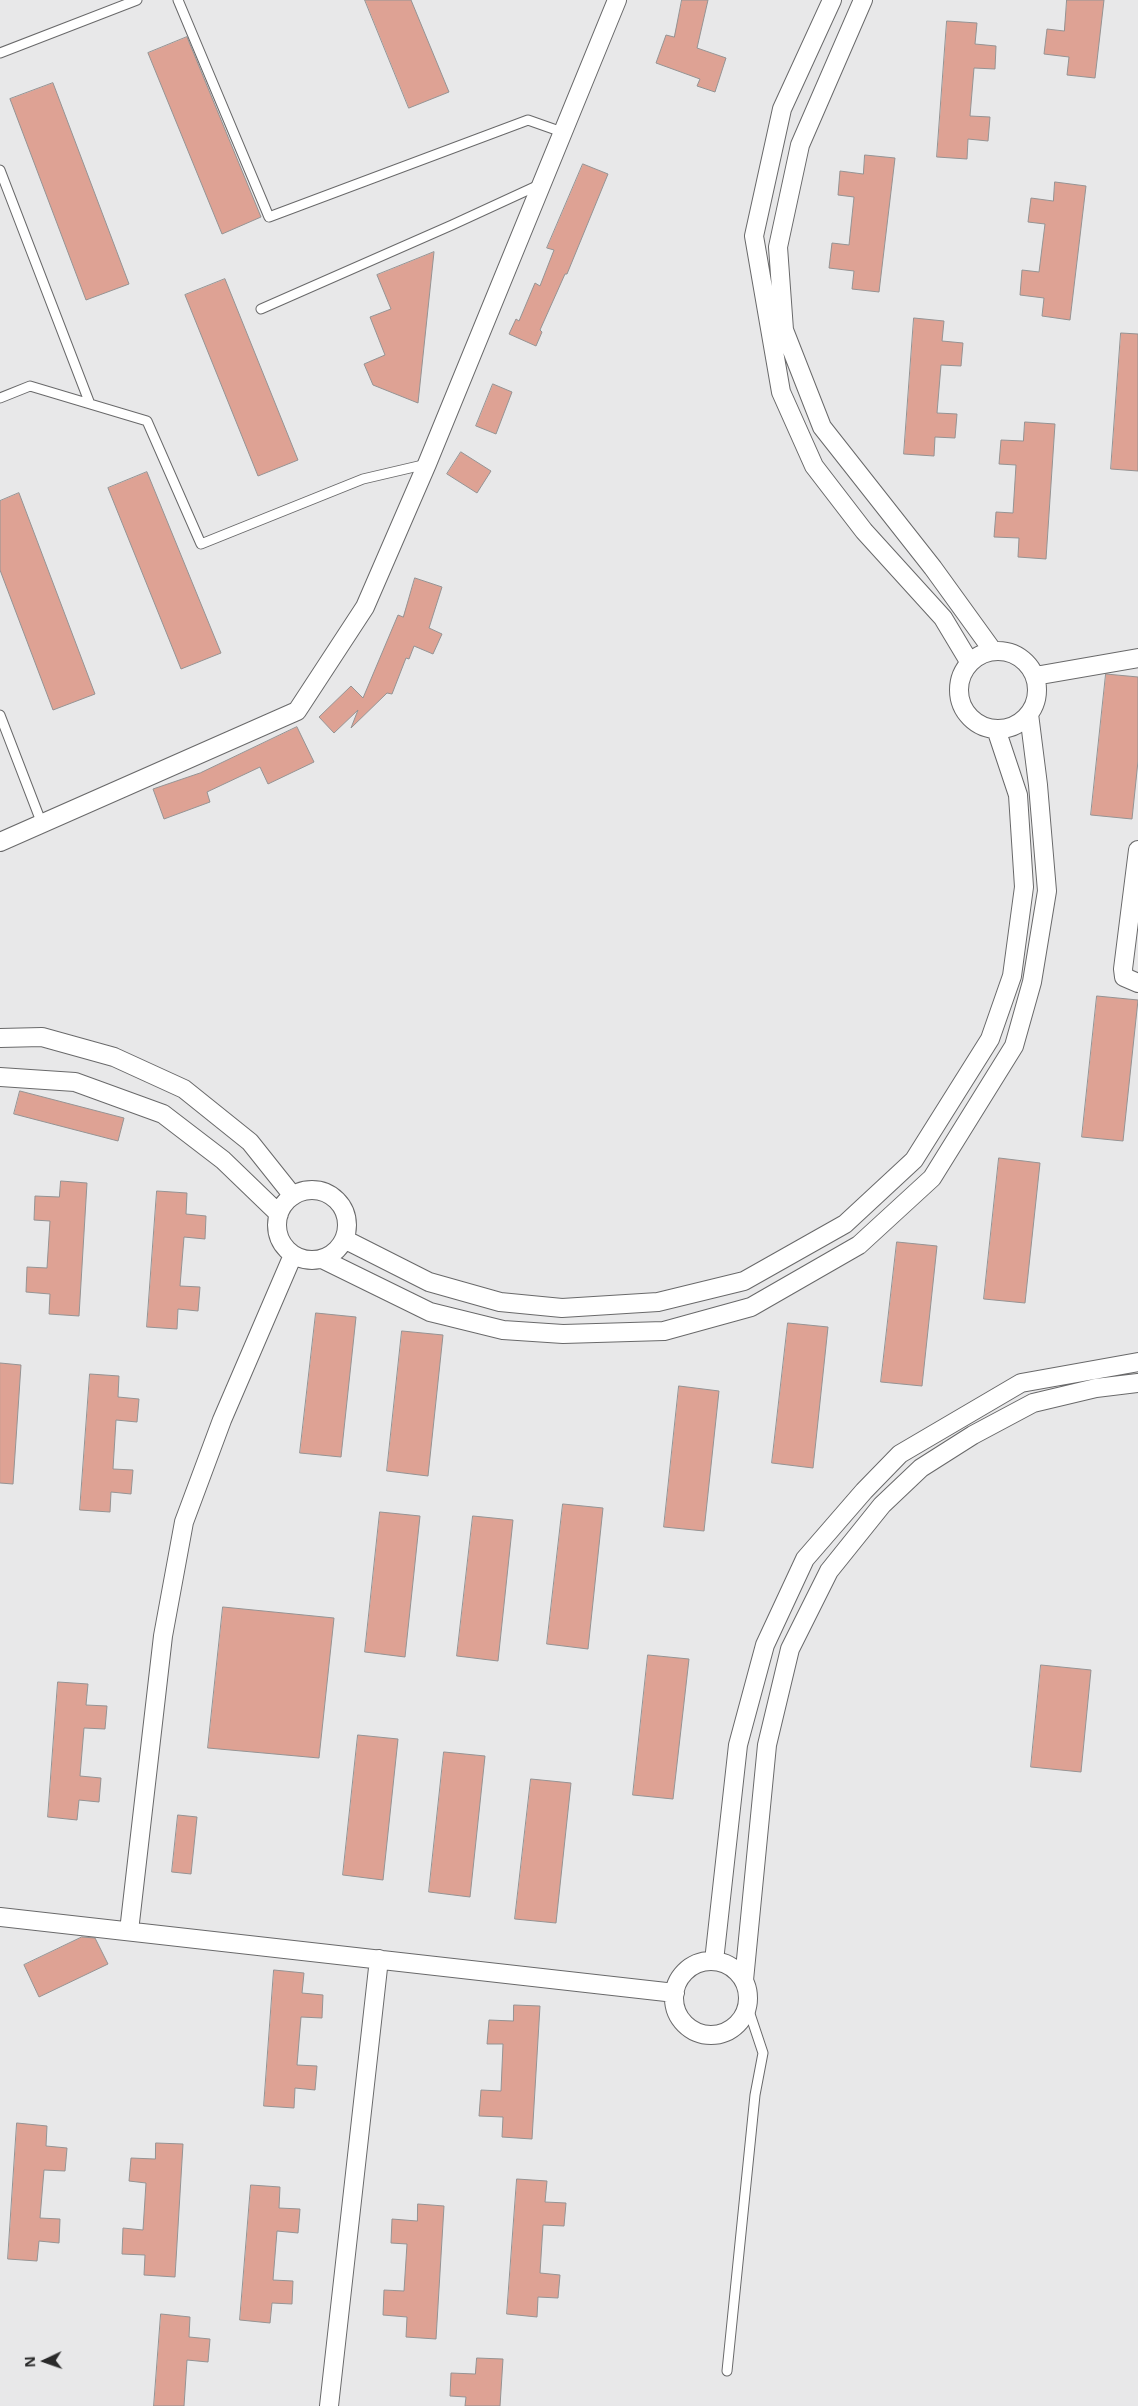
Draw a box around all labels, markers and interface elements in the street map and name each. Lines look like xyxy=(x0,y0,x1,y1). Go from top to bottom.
north arrow xyxy=(20,2336,70,2386)
text: N xyxy=(20,2356,39,2368)

